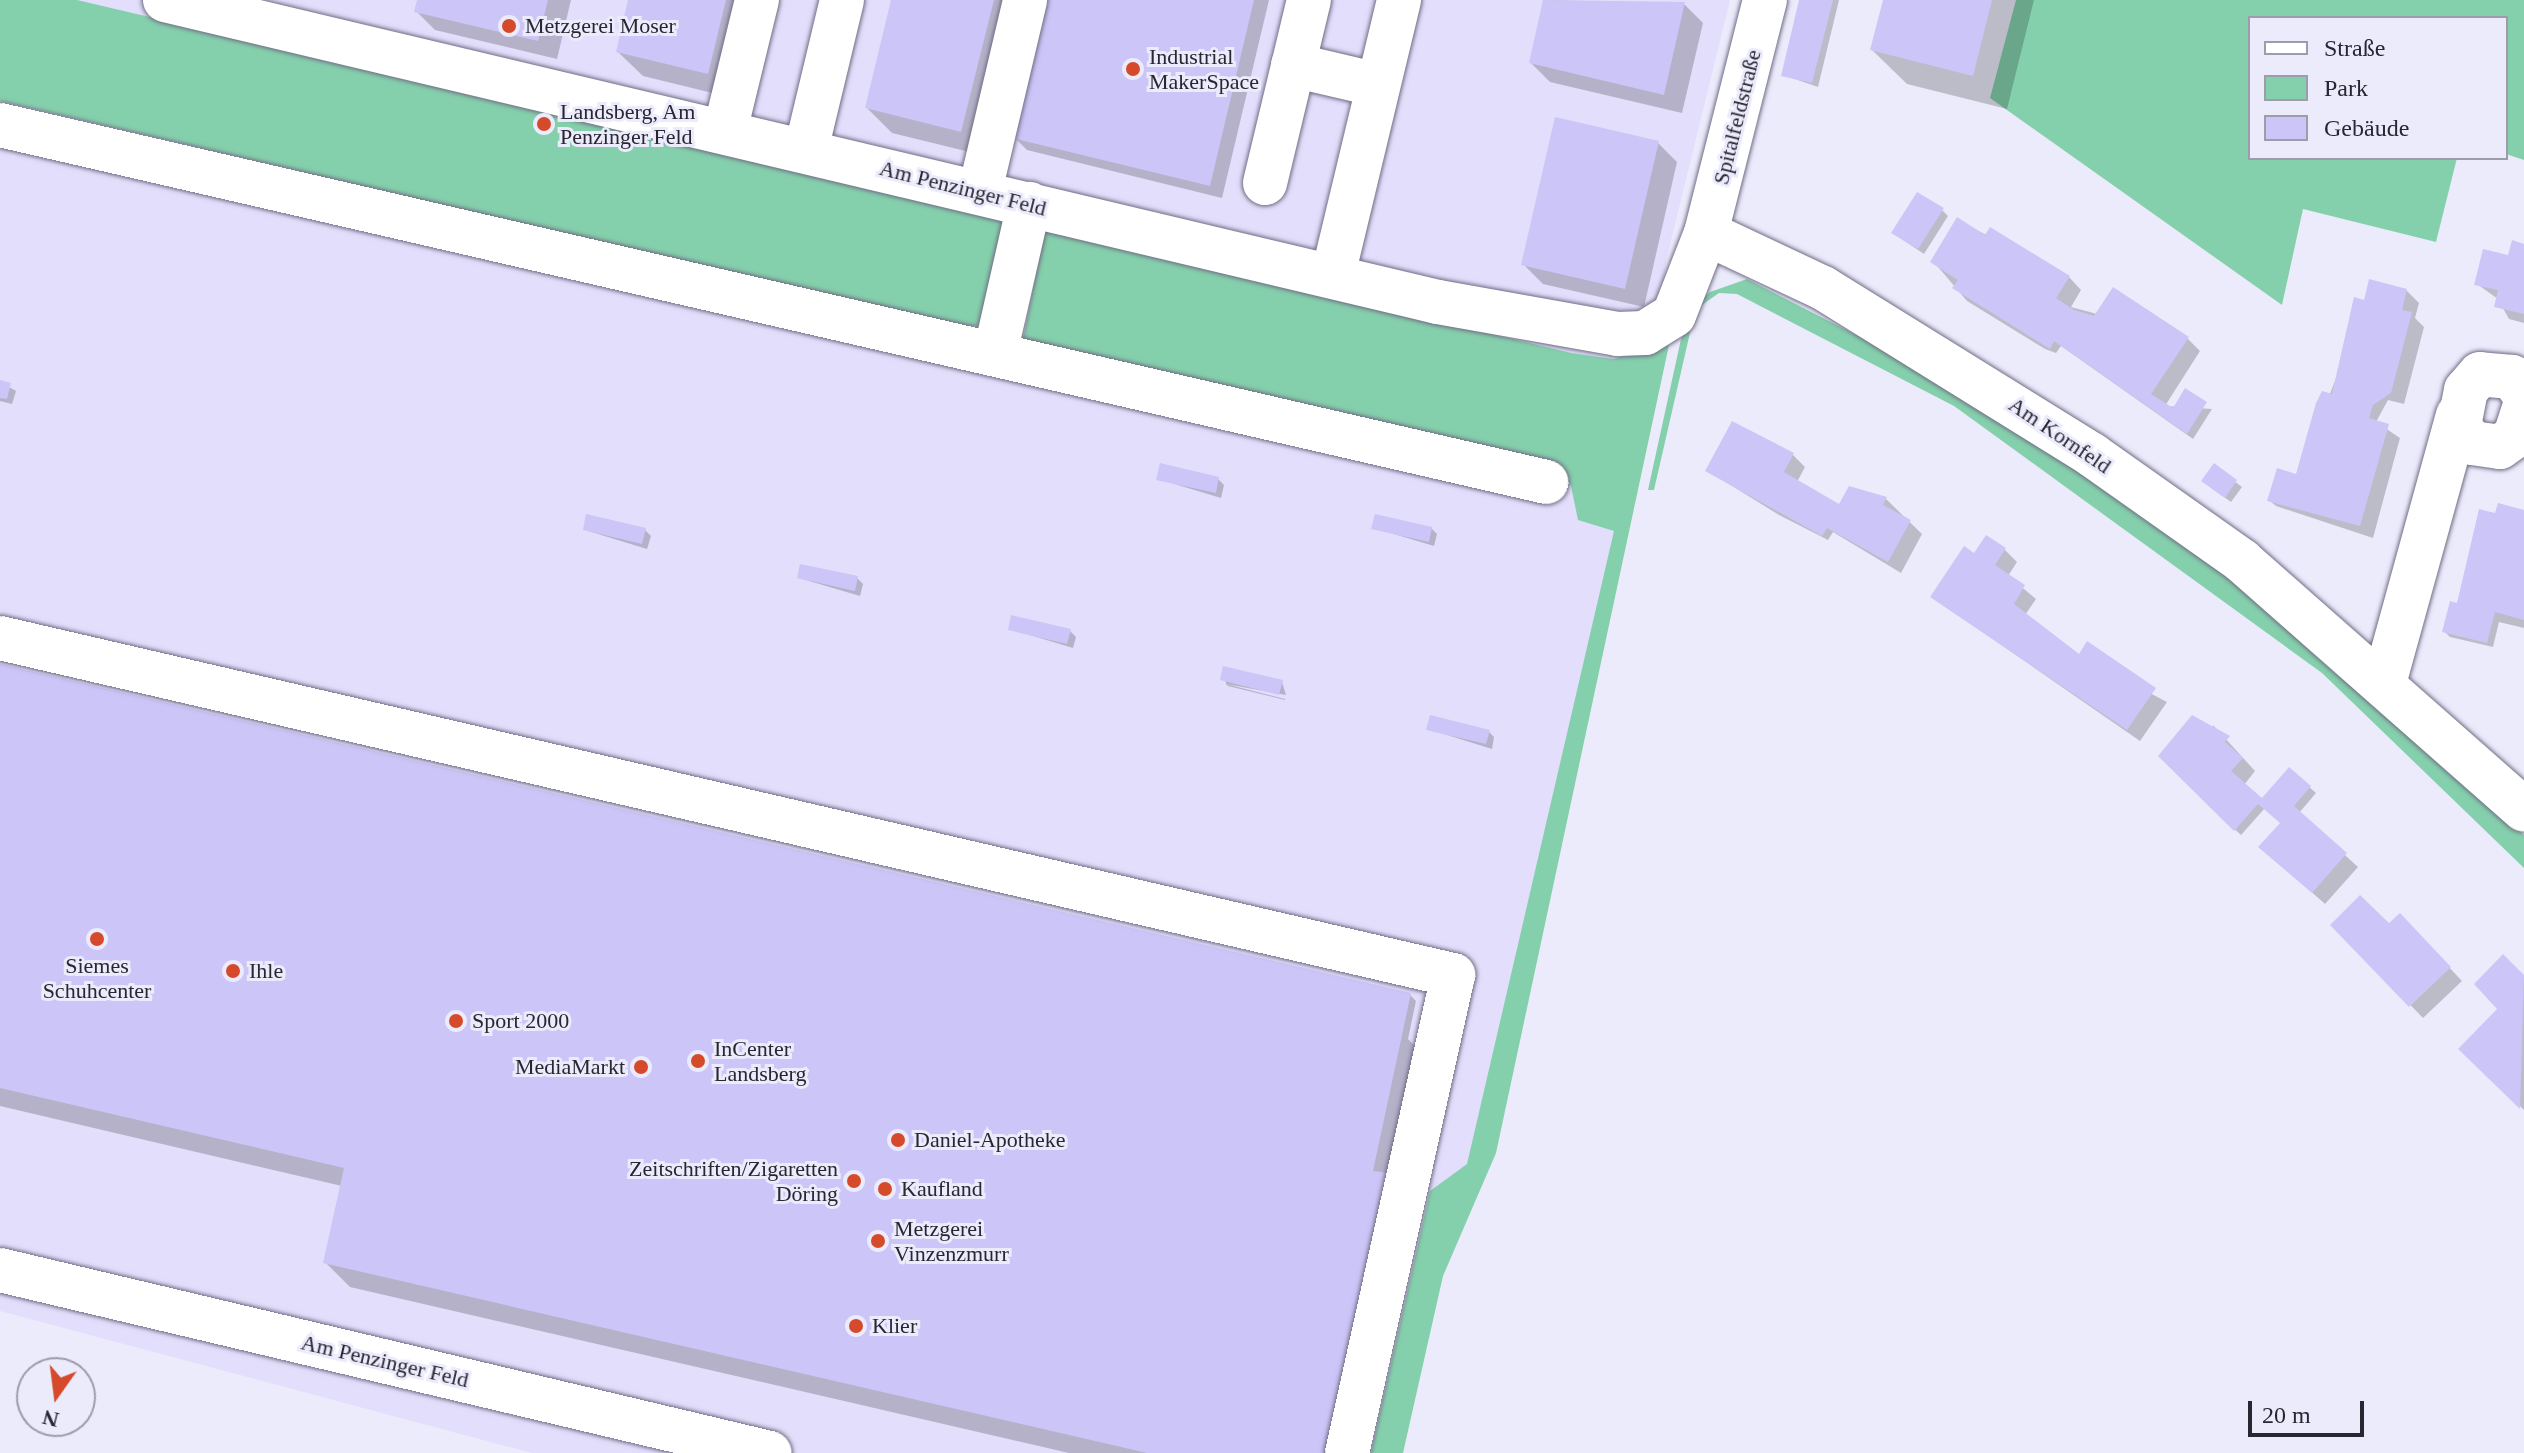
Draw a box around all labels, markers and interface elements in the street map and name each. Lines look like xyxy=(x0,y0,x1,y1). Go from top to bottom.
place label: Metzgerei Moser xyxy=(525,13,676,39)
legend xyxy=(2248,16,2508,160)
marker: Metzgerei Moser xyxy=(500,17,518,35)
text: Straße xyxy=(2324,35,2385,61)
place label: Industrial MakerSpace xyxy=(1149,43,1259,94)
street label: Spitalfeldstraße xyxy=(1707,47,1767,187)
marker: Industrial MakerSpace xyxy=(1124,60,1142,78)
text: Park xyxy=(2324,75,2368,101)
place label: Landsberg, Am Penzinger Feld xyxy=(560,98,696,150)
marker: Landsberg, Am Penzinger Feld xyxy=(535,115,553,133)
text: Gebäude xyxy=(2324,115,2409,141)
street label: Am Penzinger Feld xyxy=(877,154,1049,222)
street label: Am Kornfeld xyxy=(2004,391,2116,479)
marker: Siemes Schuhcenter xyxy=(88,930,106,948)
place label: Siemes Schuhcenter xyxy=(43,952,151,1004)
place label: Ihle xyxy=(249,958,283,984)
marker: Ihle xyxy=(224,962,242,980)
place label: Sport 2000 xyxy=(472,1008,569,1034)
marker: Sport 2000 xyxy=(447,1012,465,1030)
place label: InCenter Landsberg xyxy=(714,1035,806,1086)
marker: InCenter Landsberg xyxy=(689,1052,707,1070)
place label: MediaMarkt xyxy=(515,1054,625,1080)
marker: MediaMarkt xyxy=(632,1058,650,1076)
place label: Daniel-Apotheke xyxy=(914,1127,1065,1153)
marker: Daniel-Apotheke xyxy=(889,1131,907,1149)
place label: Zeitschriften/Zigaretten Döring xyxy=(629,1155,838,1206)
marker: Zeitschriften/Zigaretten Döring xyxy=(845,1172,863,1190)
place label: Kaufland xyxy=(901,1176,983,1202)
marker: Kaufland xyxy=(876,1180,894,1198)
place label: Metzgerei Vinzenzmurr xyxy=(894,1215,1009,1266)
marker: Metzgerei Vinzenzmurr xyxy=(869,1232,887,1250)
place label: Klier xyxy=(872,1313,917,1339)
marker: Klier xyxy=(847,1317,865,1335)
street label: Am Penzinger Feld xyxy=(299,1329,471,1393)
north arrow xyxy=(16,1357,96,1437)
scale bar xyxy=(2252,1385,2368,1435)
text: 20 m xyxy=(2262,1402,2311,1428)
text: N xyxy=(40,1405,61,1433)

